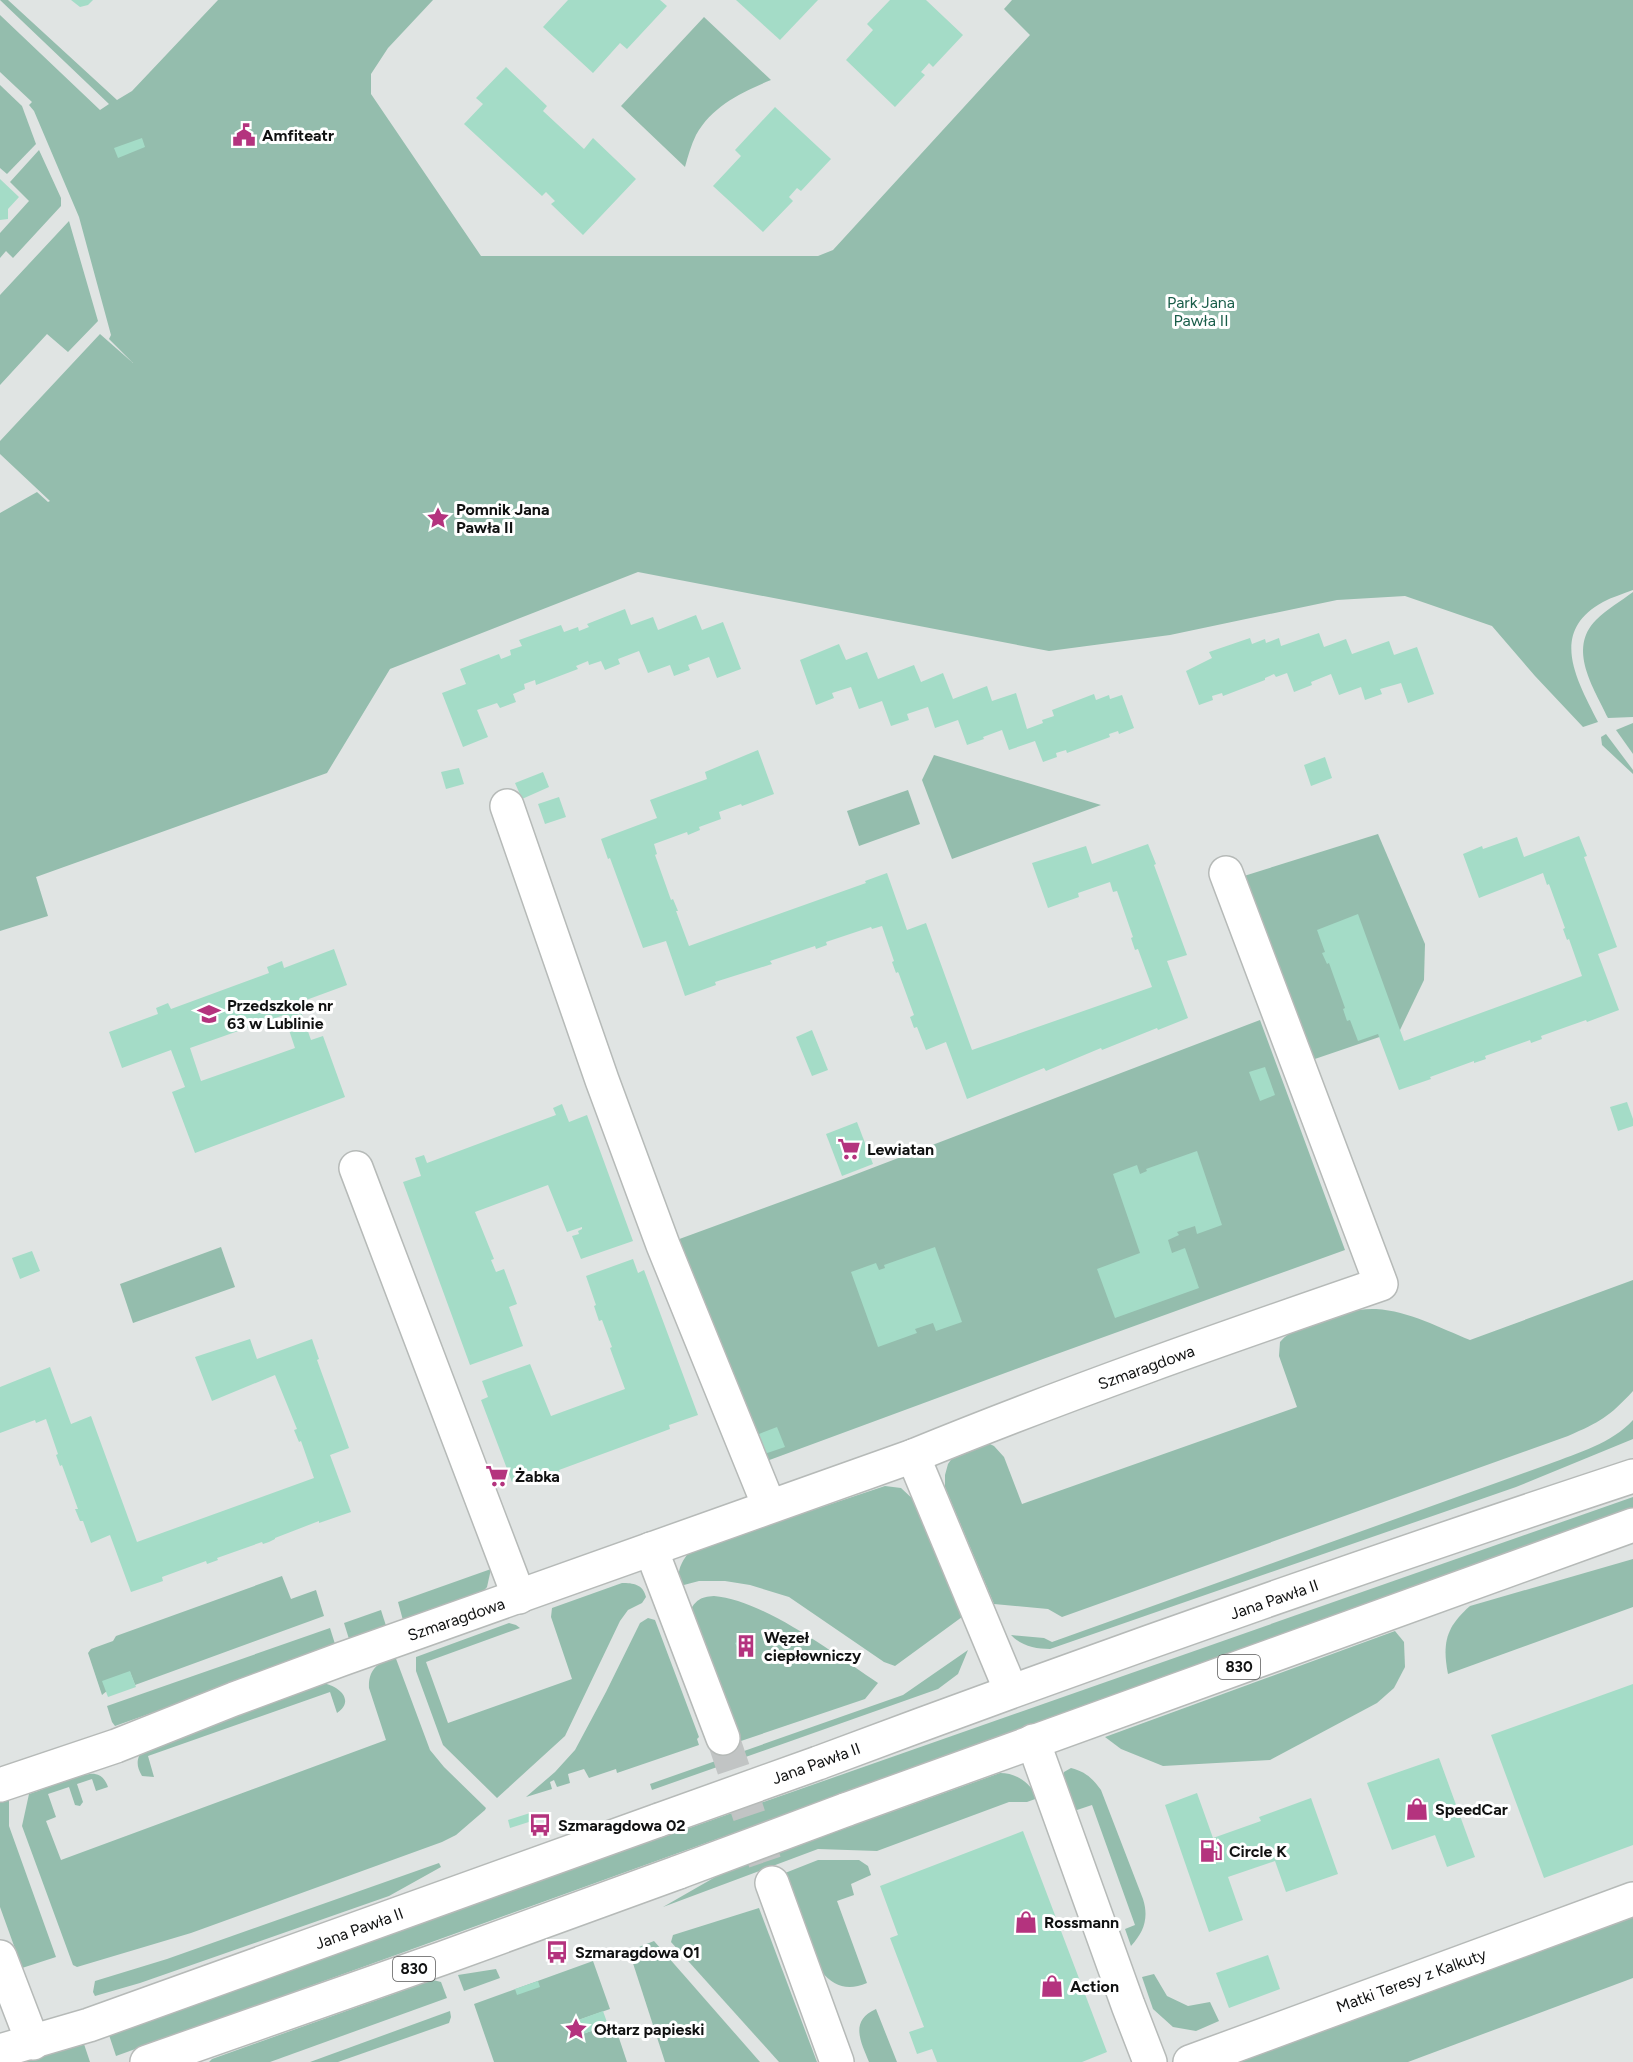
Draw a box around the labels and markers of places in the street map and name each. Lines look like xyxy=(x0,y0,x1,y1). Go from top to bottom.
public building icon: Amfiteatr xyxy=(231,122,257,148)
place label: Amfiteatr xyxy=(262,126,334,145)
place label: Pomnik Jana Pawła II xyxy=(456,500,549,537)
place icon: Pomnik Jana Pawła II xyxy=(425,505,451,531)
place label: Przedszkole nr 63 w Lublinie xyxy=(227,996,333,1033)
school or university icon: Przedszkole nr 63 w Lublinie xyxy=(196,1001,222,1027)
supermarket icon: Lewiatan xyxy=(836,1136,862,1162)
place label: Lewiatan xyxy=(867,1140,934,1159)
supermarket icon: Żabka xyxy=(484,1463,510,1489)
place label: Żabka xyxy=(515,1467,560,1486)
place label: Węzeł ciepłowniczy xyxy=(764,1628,862,1665)
building icon: Węzeł ciepłowniczy xyxy=(733,1633,759,1659)
shop icon: SpeedCar xyxy=(1404,1796,1430,1822)
place label: SpeedCar xyxy=(1435,1800,1508,1819)
bus stop icon: Szmaragdowa 02 xyxy=(527,1812,553,1838)
place label: Szmaragdowa 02 xyxy=(558,1816,686,1835)
fuel station icon: Circle K xyxy=(1198,1838,1224,1864)
place label: Circle K xyxy=(1229,1842,1287,1861)
shop icon: Rossmann xyxy=(1013,1909,1039,1935)
place label: Rossmann xyxy=(1044,1913,1119,1932)
bus stop icon: Szmaragdowa 01 xyxy=(544,1939,570,1965)
place label: Szmaragdowa 01 xyxy=(575,1943,700,1962)
shop icon: Action xyxy=(1039,1973,1065,1999)
place label: Action xyxy=(1070,1977,1119,1996)
place icon: Ołtarz papieski xyxy=(563,2016,589,2042)
place label: Ołtarz papieski xyxy=(594,2020,705,2039)

